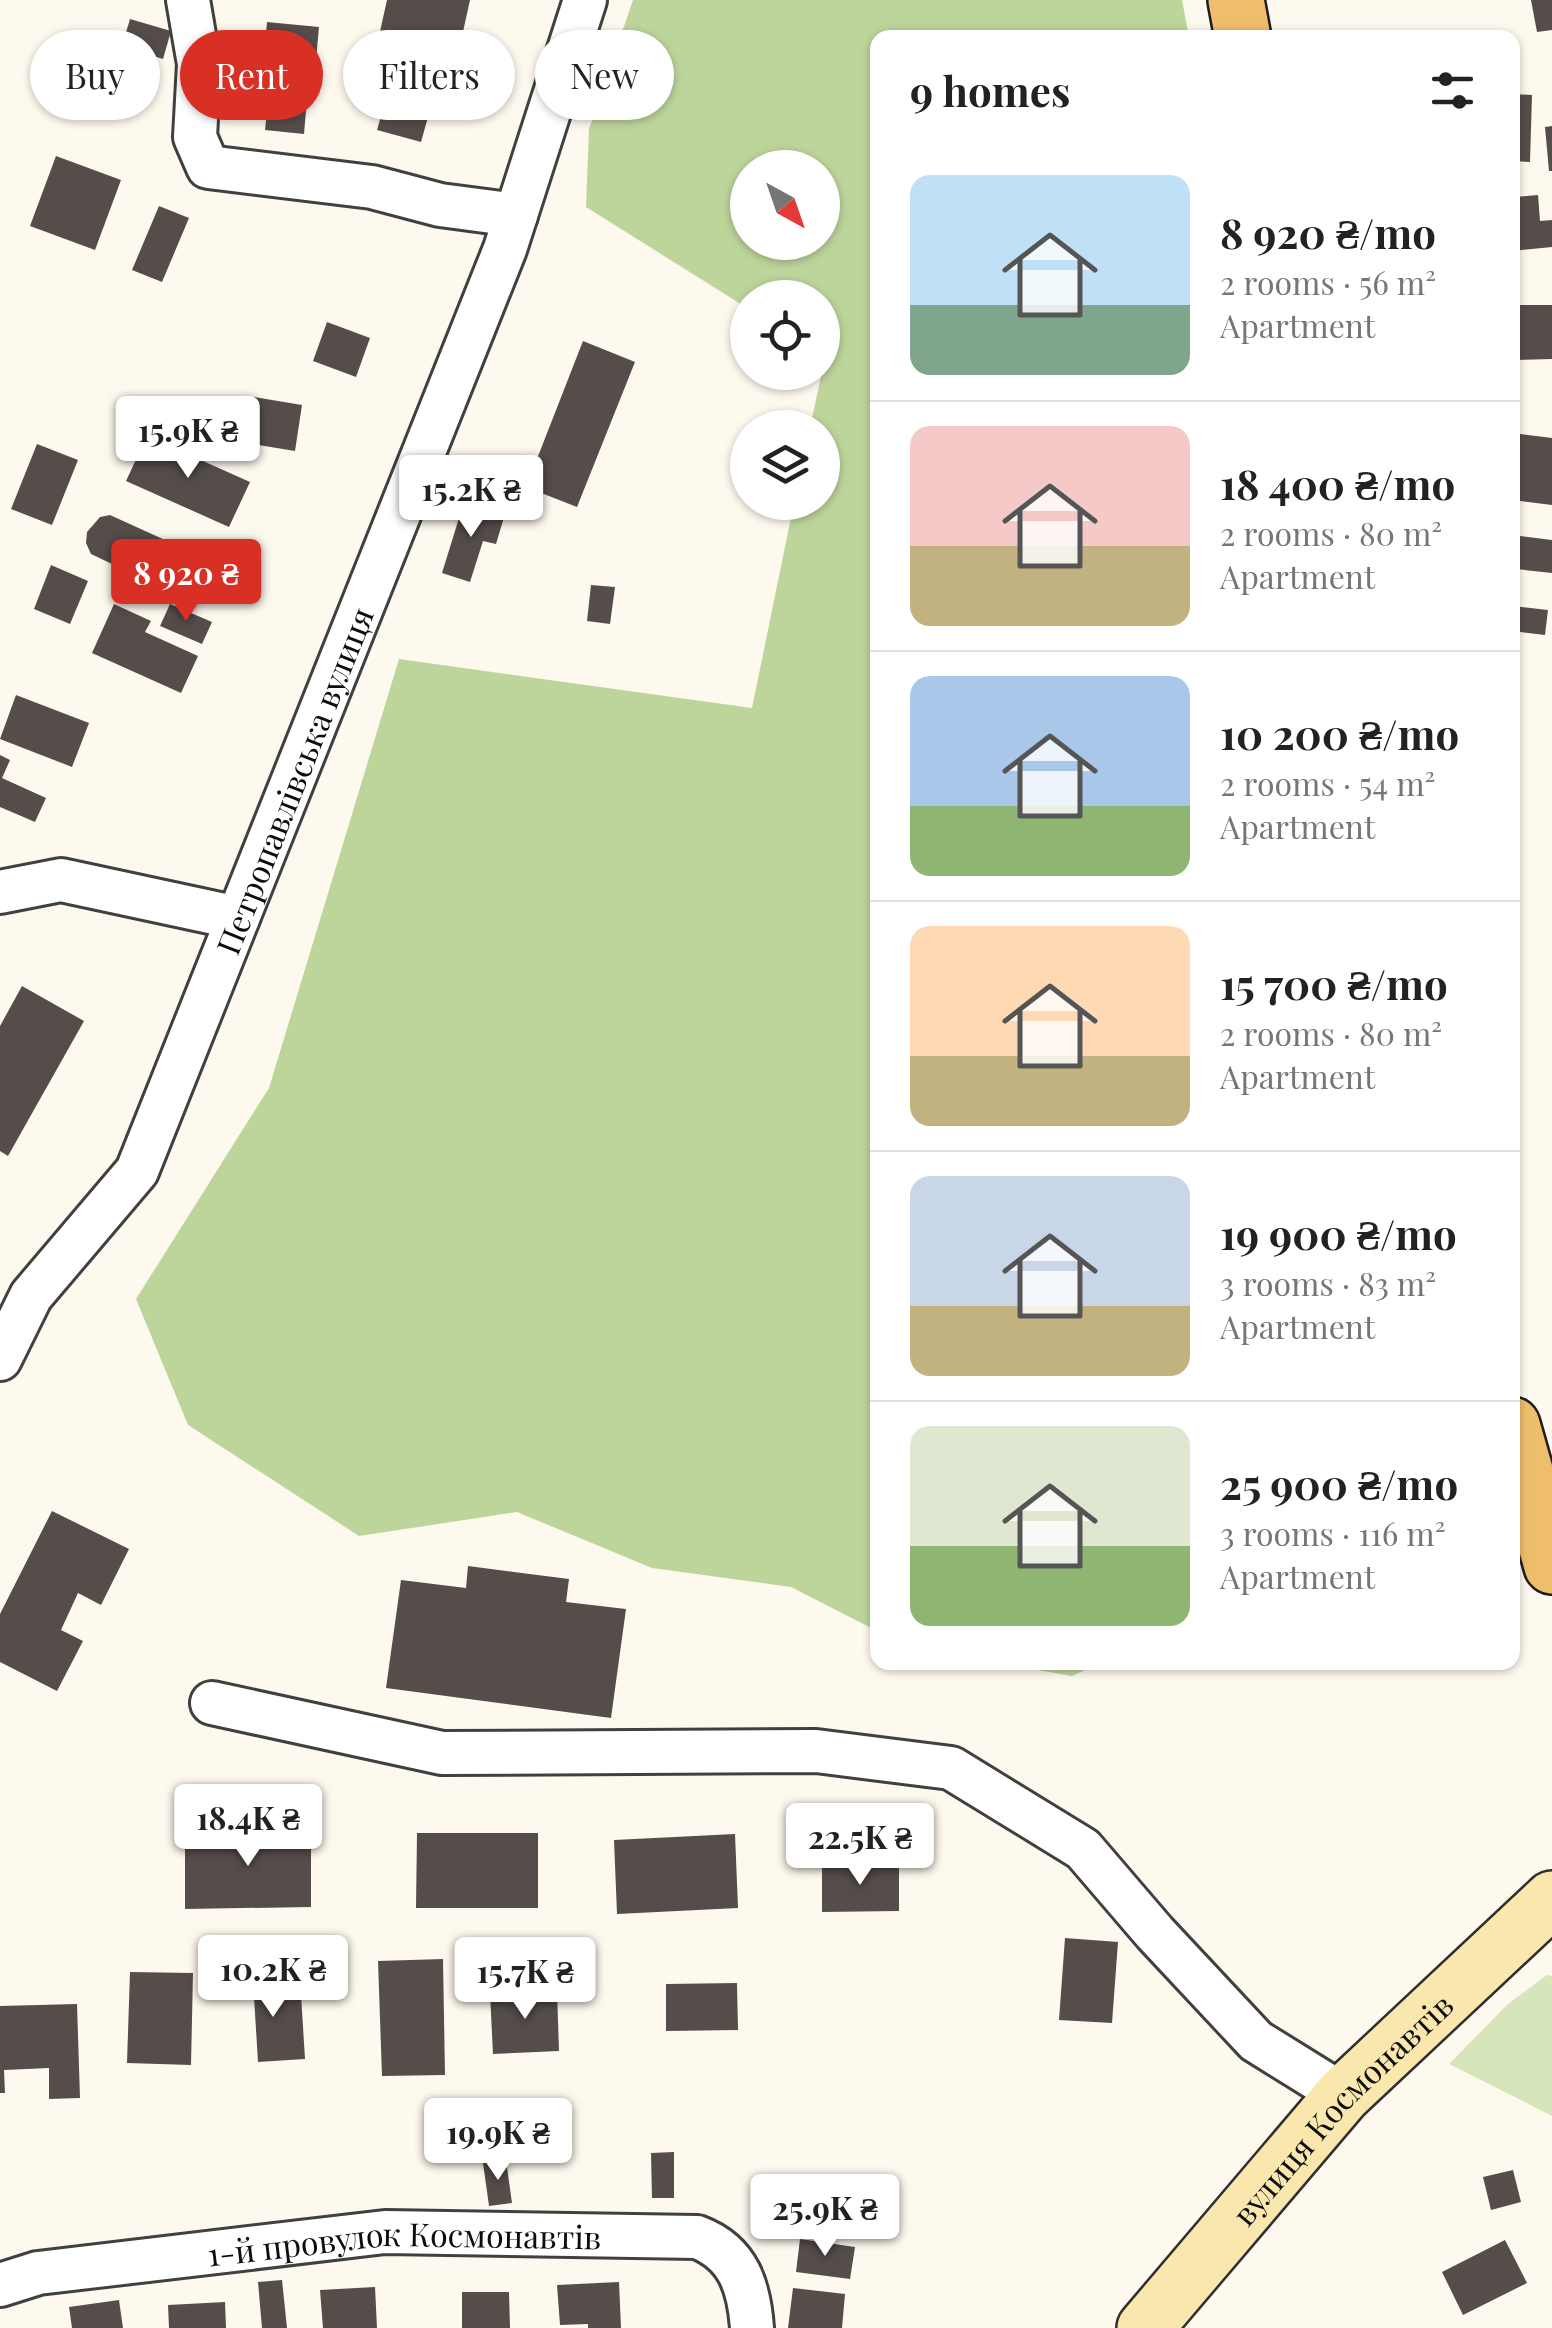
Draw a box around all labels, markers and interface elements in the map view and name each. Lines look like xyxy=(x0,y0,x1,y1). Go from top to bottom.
chip: Buy xyxy=(30,30,160,120)
chip: Rent xyxy=(180,30,323,120)
chip: Filters xyxy=(343,30,515,120)
chip: New xyxy=(535,30,674,120)
text: 9 homes xyxy=(910,62,1070,118)
icon: filters xyxy=(1425,63,1480,118)
north arrow xyxy=(730,150,840,260)
map controls xyxy=(730,150,840,520)
text: 8 920 ₴/mo xyxy=(1220,204,1436,260)
icon: home xyxy=(990,215,1110,335)
text: 2 rooms · 56 m² xyxy=(1220,260,1436,303)
button: locate xyxy=(730,280,840,390)
text: Apartment xyxy=(1220,303,1375,346)
pin: 15.9K ₴ xyxy=(96,396,280,481)
text: 15.9K ₴ xyxy=(138,407,238,450)
button: layers xyxy=(730,410,840,520)
pin: 15.2K ₴ xyxy=(379,455,563,540)
text: 18 400 ₴/mo xyxy=(1220,455,1455,511)
text: 15.2K ₴ xyxy=(421,466,521,509)
icon: home xyxy=(990,466,1110,586)
text: 2 rooms · 80 m² xyxy=(1220,511,1442,554)
pin: 8 920 ₴ xyxy=(94,539,278,624)
text: 8 920 ₴ xyxy=(133,550,239,593)
text: Apartment xyxy=(1220,554,1375,597)
street label: Петропавлівська вулиця xyxy=(204,600,382,960)
text: 10 200 ₴/mo xyxy=(1220,705,1459,761)
icon: home xyxy=(990,716,1110,836)
text: 2 rooms · 54 m² xyxy=(1220,761,1435,804)
text: Apartment xyxy=(1220,804,1375,847)
text: 15 700 ₴/mo xyxy=(1220,955,1448,1011)
icon: home xyxy=(990,966,1110,1086)
text: 2 rooms · 80 m² xyxy=(1220,1011,1442,1054)
text: Apartment xyxy=(1220,1054,1375,1097)
text: 19 900 ₴/mo xyxy=(1220,1205,1457,1261)
icon: home xyxy=(990,1216,1110,1336)
text: 3 rooms · 83 m² xyxy=(1220,1261,1436,1304)
text: Apartment xyxy=(1220,1304,1375,1347)
text: 25 900 ₴/mo xyxy=(1220,1455,1458,1511)
icon: home xyxy=(990,1466,1110,1586)
text: 3 rooms · 116 m² xyxy=(1220,1511,1446,1554)
text: Apartment xyxy=(1220,1554,1375,1597)
pin: 18.4K ₴ xyxy=(156,1784,340,1869)
text: 18.4K ₴ xyxy=(196,1795,300,1838)
pin: 22.5K ₴ xyxy=(768,1803,952,1888)
text: 22.5K ₴ xyxy=(808,1814,912,1857)
pin: 10.2K ₴ xyxy=(181,1935,365,2020)
pin: 15.7K ₴ xyxy=(433,1937,617,2022)
text: 10.2K ₴ xyxy=(220,1946,326,1989)
text: 15.7K ₴ xyxy=(477,1948,573,1991)
street label: вулиця Космонавтів xyxy=(1221,1982,1461,2233)
pin: 19.9K ₴ xyxy=(406,2098,590,2183)
text: 19.9K ₴ xyxy=(446,2109,550,2152)
pin: 25.9K ₴ xyxy=(733,2174,917,2259)
text: 25.9K ₴ xyxy=(772,2185,878,2228)
street label: 1-й провулок Космонавтів xyxy=(205,2210,602,2274)

